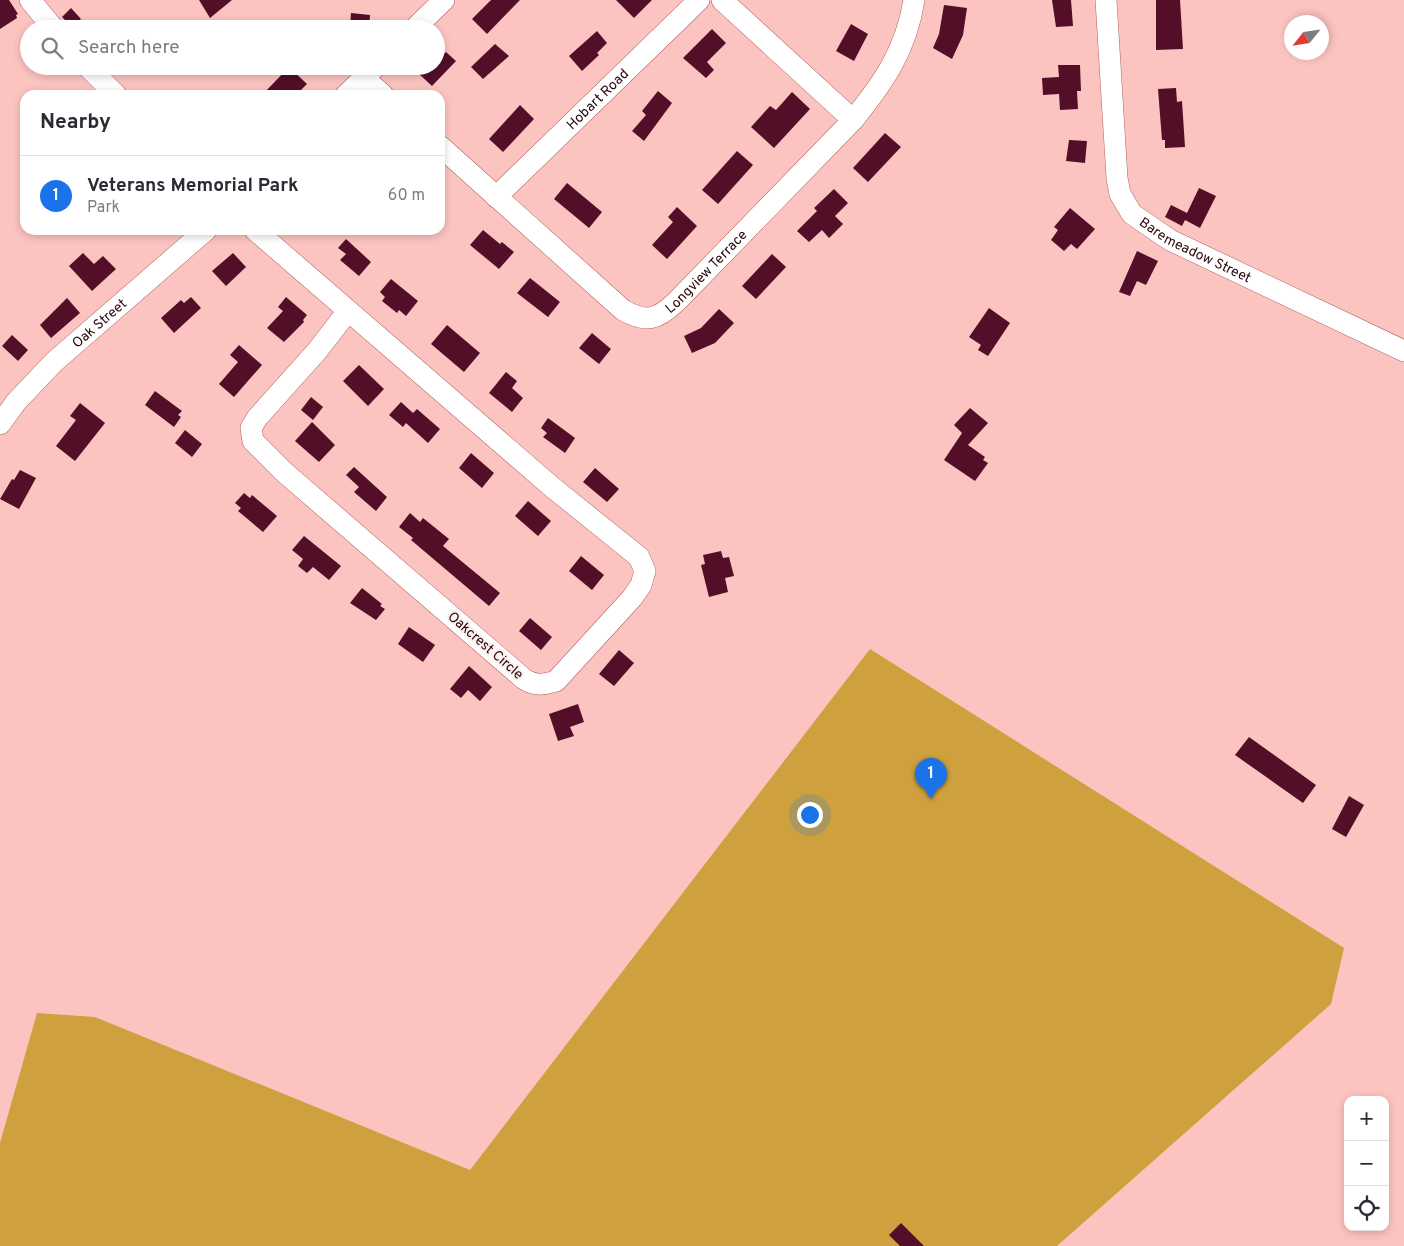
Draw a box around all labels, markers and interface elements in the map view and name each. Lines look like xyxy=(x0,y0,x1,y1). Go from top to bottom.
north arrow xyxy=(1284,15,1329,60)
search box xyxy=(20,20,445,75)
icon: search xyxy=(38,34,66,62)
text: Search here xyxy=(78,36,180,60)
street label: Hobart Road xyxy=(564,66,633,134)
text: Nearby xyxy=(40,109,111,136)
text: Veterans Memorial Park xyxy=(87,174,299,198)
text: 1 xyxy=(53,186,59,206)
text: 60 m xyxy=(388,186,425,206)
text: Park xyxy=(87,198,120,218)
street label: Baremeadow Street xyxy=(1135,214,1254,287)
street label: Longview Terrace xyxy=(662,227,751,318)
street label: Oak Street xyxy=(69,296,131,352)
street label: Oakcrest Circle xyxy=(444,609,526,684)
pin: 1 xyxy=(915,758,947,799)
your location xyxy=(797,802,823,828)
map controls xyxy=(1344,1096,1389,1231)
button: + xyxy=(1344,1096,1389,1141)
button: − xyxy=(1344,1141,1389,1186)
button: locate xyxy=(1344,1186,1389,1231)

